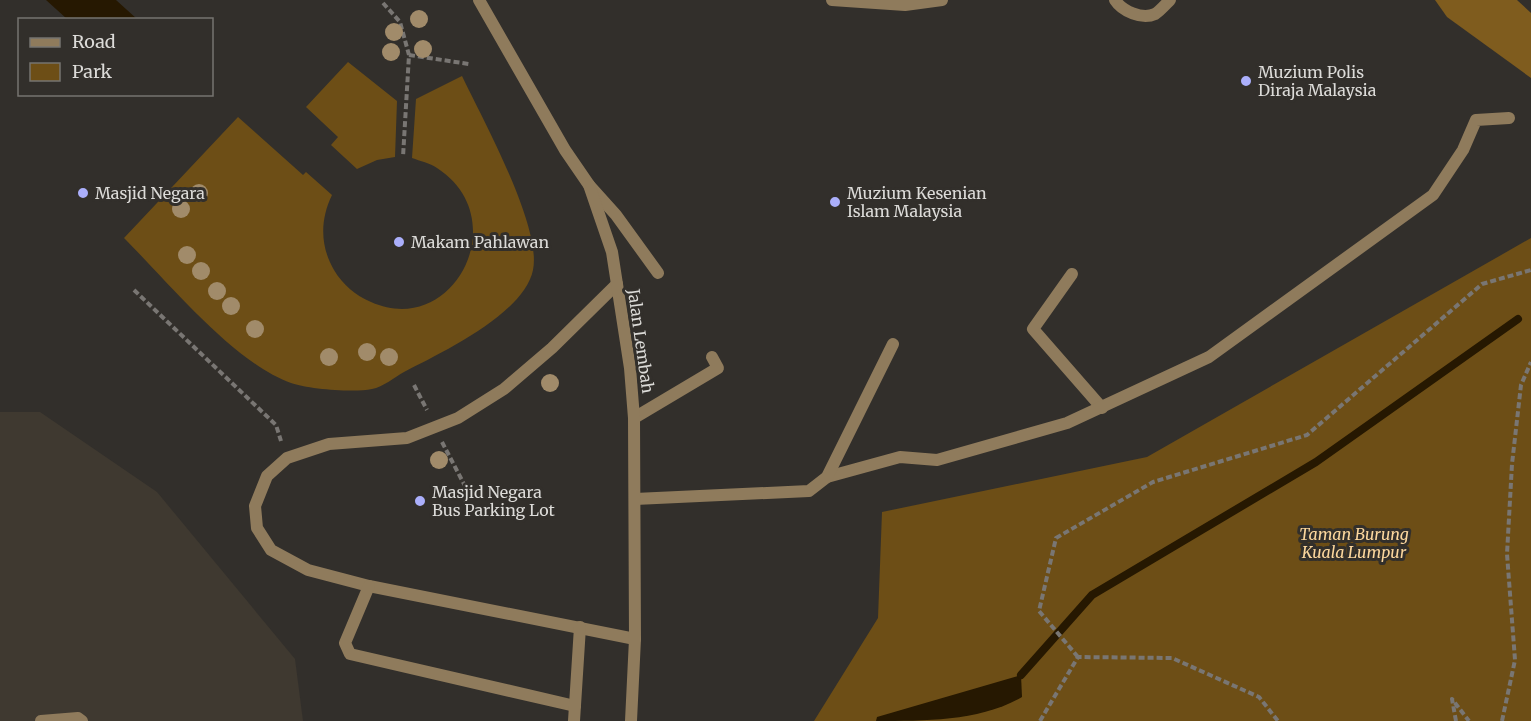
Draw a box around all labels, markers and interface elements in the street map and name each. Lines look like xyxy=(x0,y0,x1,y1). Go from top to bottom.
legend xyxy=(18,18,213,96)
text: Road xyxy=(72,30,116,53)
text: Park xyxy=(72,60,113,83)
place label: Muzium Polis Diraja Malaysia xyxy=(1258,62,1377,100)
marker: Muzium Polis Diraja Malaysia xyxy=(1239,74,1253,88)
place label: Masjid Negara xyxy=(95,183,205,203)
place label: Muzium Kesenian Islam Malaysia xyxy=(847,183,987,221)
marker: Masjid Negara xyxy=(76,186,90,200)
marker: Muzium Kesenian Islam Malaysia xyxy=(828,195,842,209)
place label: Makam Pahlawan xyxy=(411,232,549,252)
marker: Makam Pahlawan xyxy=(392,235,406,249)
street label: Jalan Lembah xyxy=(624,287,658,395)
place label: Masjid Negara Bus Parking Lot xyxy=(432,482,555,520)
marker: Masjid Negara Bus Parking Lot xyxy=(413,494,427,508)
park label: Taman Burung Kuala Lumpur xyxy=(1299,524,1409,562)

